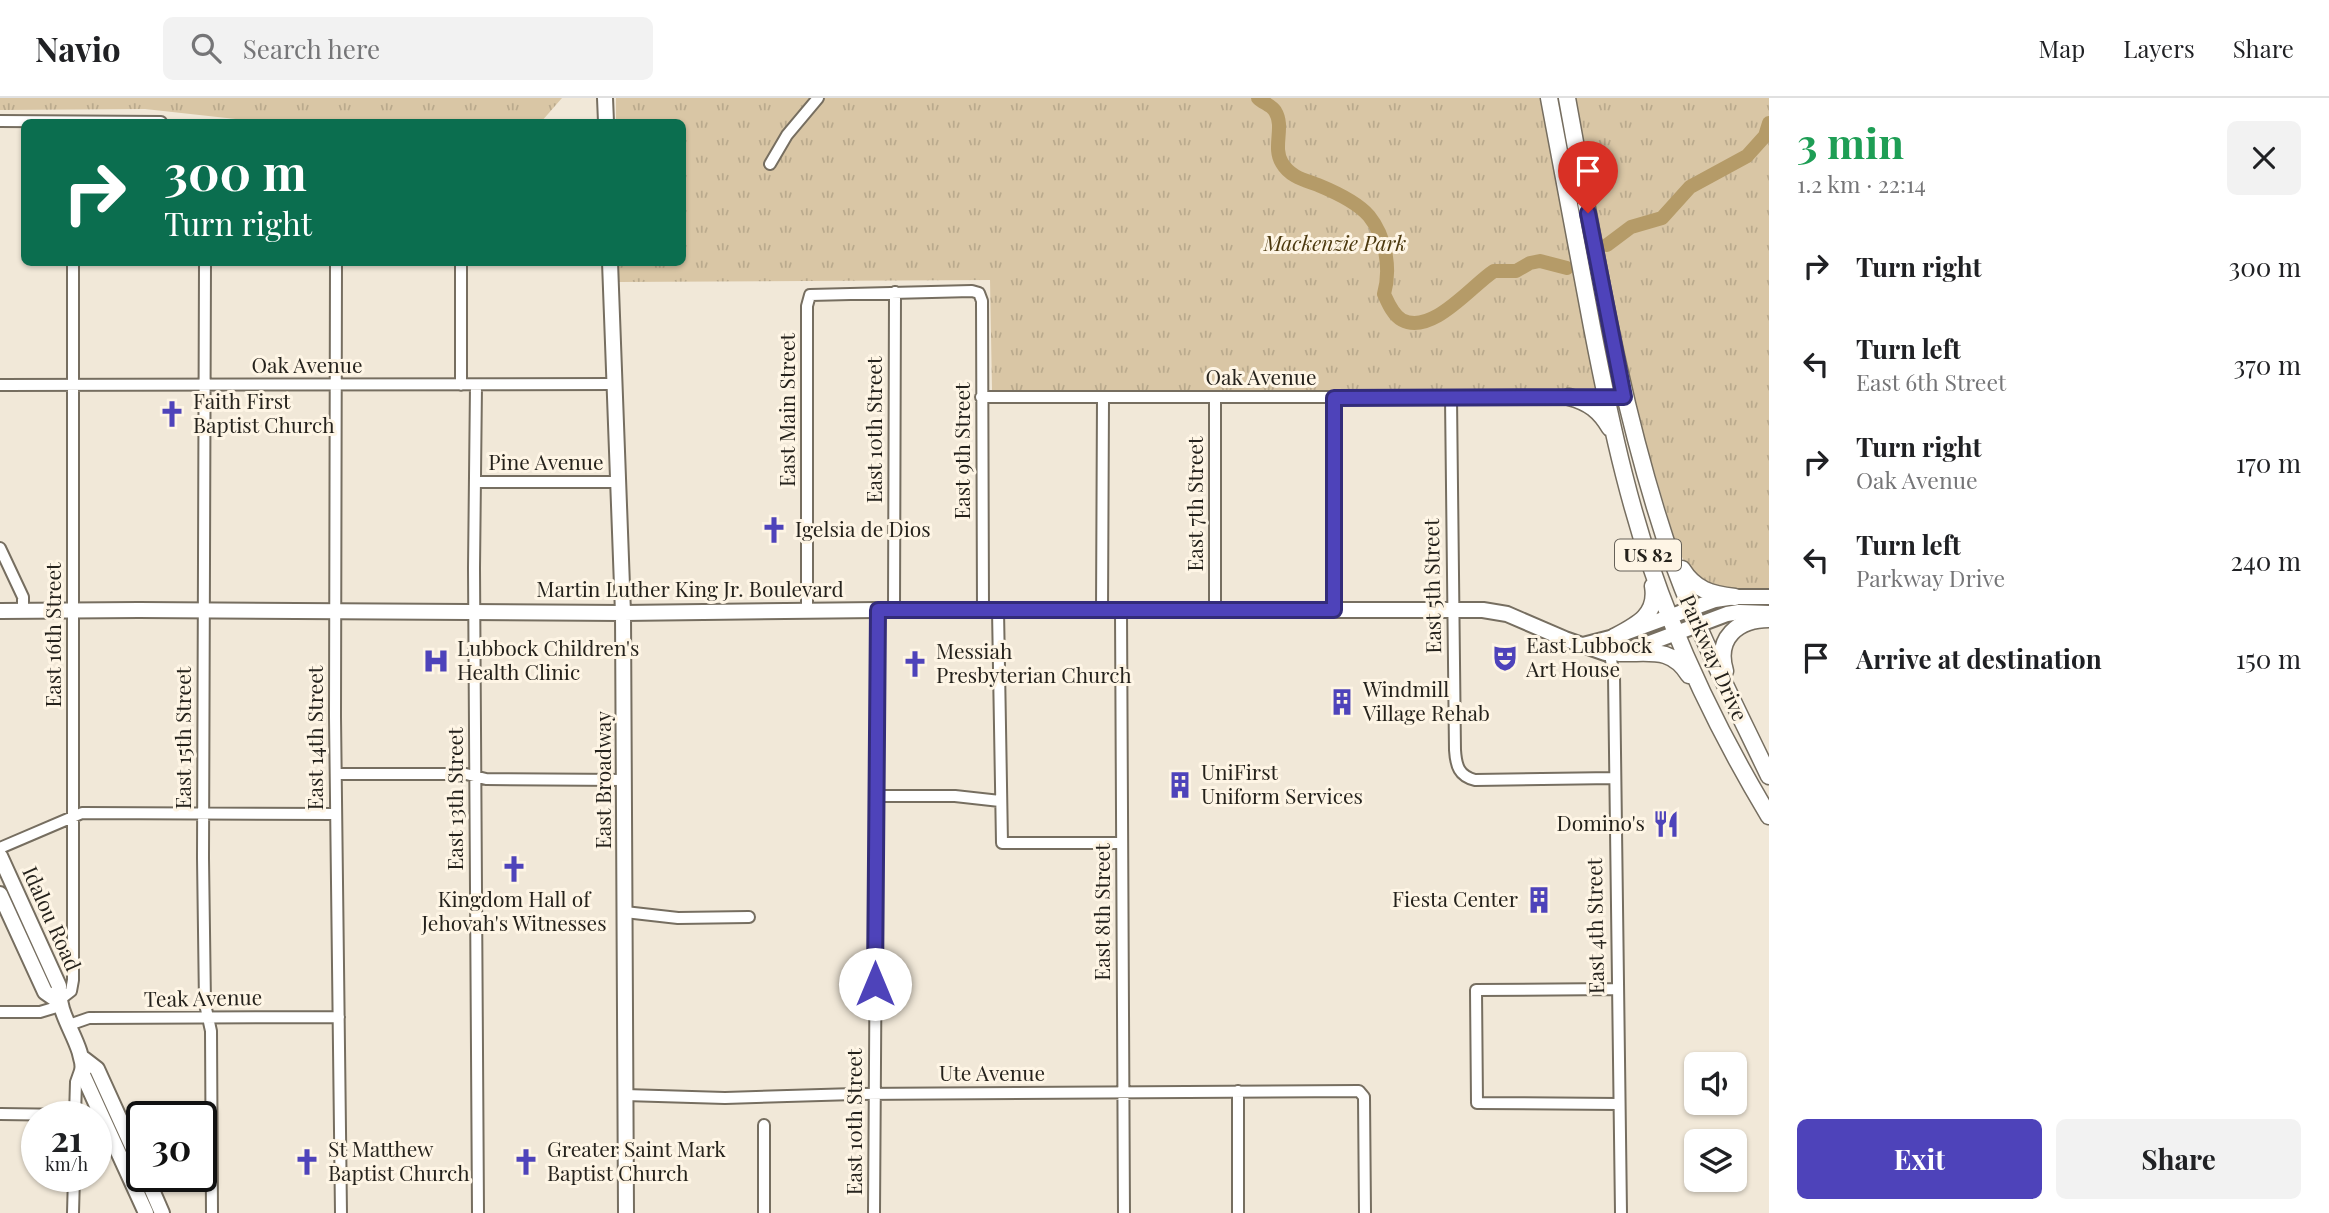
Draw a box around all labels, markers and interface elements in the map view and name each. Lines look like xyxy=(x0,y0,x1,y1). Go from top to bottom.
search box xyxy=(163,17,653,80)
text: Navio xyxy=(35,26,121,70)
icon: search xyxy=(187,29,225,67)
text: Search here xyxy=(243,31,380,66)
text: Map xyxy=(2039,32,2085,64)
text: Layers xyxy=(2123,32,2195,64)
text: Share xyxy=(2233,32,2294,64)
text: 3 min xyxy=(1797,114,1904,170)
button: close xyxy=(2227,121,2301,195)
text: 300 m xyxy=(164,138,307,203)
pin xyxy=(1558,141,1618,213)
icon: right xyxy=(49,147,140,238)
icon: arrive xyxy=(1569,152,1607,190)
text: 1.2 km · 22:14 xyxy=(1797,168,1926,199)
text: Turn right xyxy=(164,201,312,244)
park label: Mackenzie Park xyxy=(1263,228,1407,256)
icon: right xyxy=(1797,247,1835,285)
text: Turn right xyxy=(1856,249,1982,284)
text: 300 m xyxy=(2229,249,2301,284)
text: Turn left xyxy=(1856,331,1961,366)
street label: East Main Street xyxy=(772,332,800,487)
icon: left xyxy=(1797,345,1835,383)
text: 370 m xyxy=(2234,347,2301,382)
street label: Oak Avenue xyxy=(251,350,363,378)
street label: East 10th Street xyxy=(859,356,887,503)
street label: Oak Avenue xyxy=(1205,362,1317,390)
text: East 6th Street xyxy=(1856,366,2006,397)
street label: East 9th Street xyxy=(947,382,975,520)
place label: Faith First Baptist Church xyxy=(193,386,335,438)
church icon: Faith First Baptist Church xyxy=(157,399,187,429)
text: Turn right xyxy=(1856,429,1982,464)
street label: East 7th Street xyxy=(1180,436,1208,571)
icon: right xyxy=(1797,443,1835,481)
text: 170 m xyxy=(2236,445,2301,480)
street label: Pine Avenue xyxy=(488,447,604,475)
text: Oak Avenue xyxy=(1856,464,1978,495)
place label: Igelsia de Dios xyxy=(795,514,931,542)
church icon: Igelsia de Dios xyxy=(759,515,789,545)
street label: East 5th Street xyxy=(1416,518,1446,654)
text: Turn left xyxy=(1856,527,1961,562)
road number: US 82 xyxy=(1615,540,1681,570)
icon: left xyxy=(1797,541,1835,579)
text: 240 m xyxy=(2231,543,2301,578)
street label: East 16th Street xyxy=(38,562,66,707)
text: Parkway Drive xyxy=(1856,562,2005,593)
street label: Martin Luther King Jr. Boulevard xyxy=(536,574,844,602)
street label: Parkway Drive xyxy=(1674,589,1755,725)
place label: East Lubbock Art House xyxy=(1525,630,1653,682)
place label: Lubbock Children's Health Clinic xyxy=(457,633,639,685)
place label: Messiah Presbyterian Church xyxy=(936,636,1132,688)
icon: arrive xyxy=(1797,639,1835,677)
text: Arrive at destination xyxy=(1856,641,2102,676)
text: 150 m xyxy=(2236,641,2301,676)
theatre icon: East Lubbock Art House xyxy=(1490,643,1520,673)
hospital icon: Lubbock Children's Health Clinic xyxy=(421,646,451,676)
church icon: Messiah Presbyterian Church xyxy=(900,649,930,679)
street label: East 14th Street xyxy=(300,665,328,810)
street label: East 15th Street xyxy=(168,666,196,809)
place label: Windmill Village Rehab xyxy=(1362,674,1490,726)
building icon: Windmill Village Rehab xyxy=(1327,687,1357,717)
street label: East Broadway xyxy=(588,711,616,849)
street label: East 13th Street xyxy=(440,727,468,871)
place label: UniFirst Uniform Services xyxy=(1201,757,1363,809)
building icon: UniFirst Uniform Services xyxy=(1165,770,1195,800)
place label: Domino's xyxy=(1556,808,1645,836)
restaurant icon: Domino's xyxy=(1651,809,1681,839)
street label: East 8th Street xyxy=(1087,843,1115,981)
church icon: Kingdom Hall of Jehovah's Witnesses xyxy=(499,854,529,884)
street label: East 4th Street xyxy=(1579,857,1609,994)
street label: Idalou Road xyxy=(17,861,88,975)
place label: Kingdom Hall of Jehovah's Witnesses xyxy=(420,884,607,936)
place label: Fiesta Center xyxy=(1392,884,1519,912)
building icon: Fiesta Center xyxy=(1524,885,1554,915)
position arrow xyxy=(838,947,912,1021)
street label: Teak Avenue xyxy=(144,982,262,1012)
street label: East 10th Street xyxy=(839,1048,867,1195)
map controls xyxy=(1684,1052,1747,1192)
button: sound xyxy=(1684,1052,1747,1115)
street label: Ute Avenue xyxy=(939,1058,1045,1086)
speed limit sign: 30 xyxy=(126,1101,217,1192)
text: 21 xyxy=(51,1114,82,1161)
button: Exit xyxy=(1797,1119,2042,1199)
button: Share xyxy=(2056,1119,2301,1199)
button: layers xyxy=(1684,1129,1747,1192)
place label: St Matthew Baptist Church xyxy=(328,1134,470,1186)
place label: Greater Saint Mark Baptist Church xyxy=(547,1134,726,1186)
church icon: St Matthew Baptist Church xyxy=(292,1147,322,1177)
church icon: Greater Saint Mark Baptist Church xyxy=(511,1147,541,1177)
text: km/h xyxy=(45,1152,88,1176)

